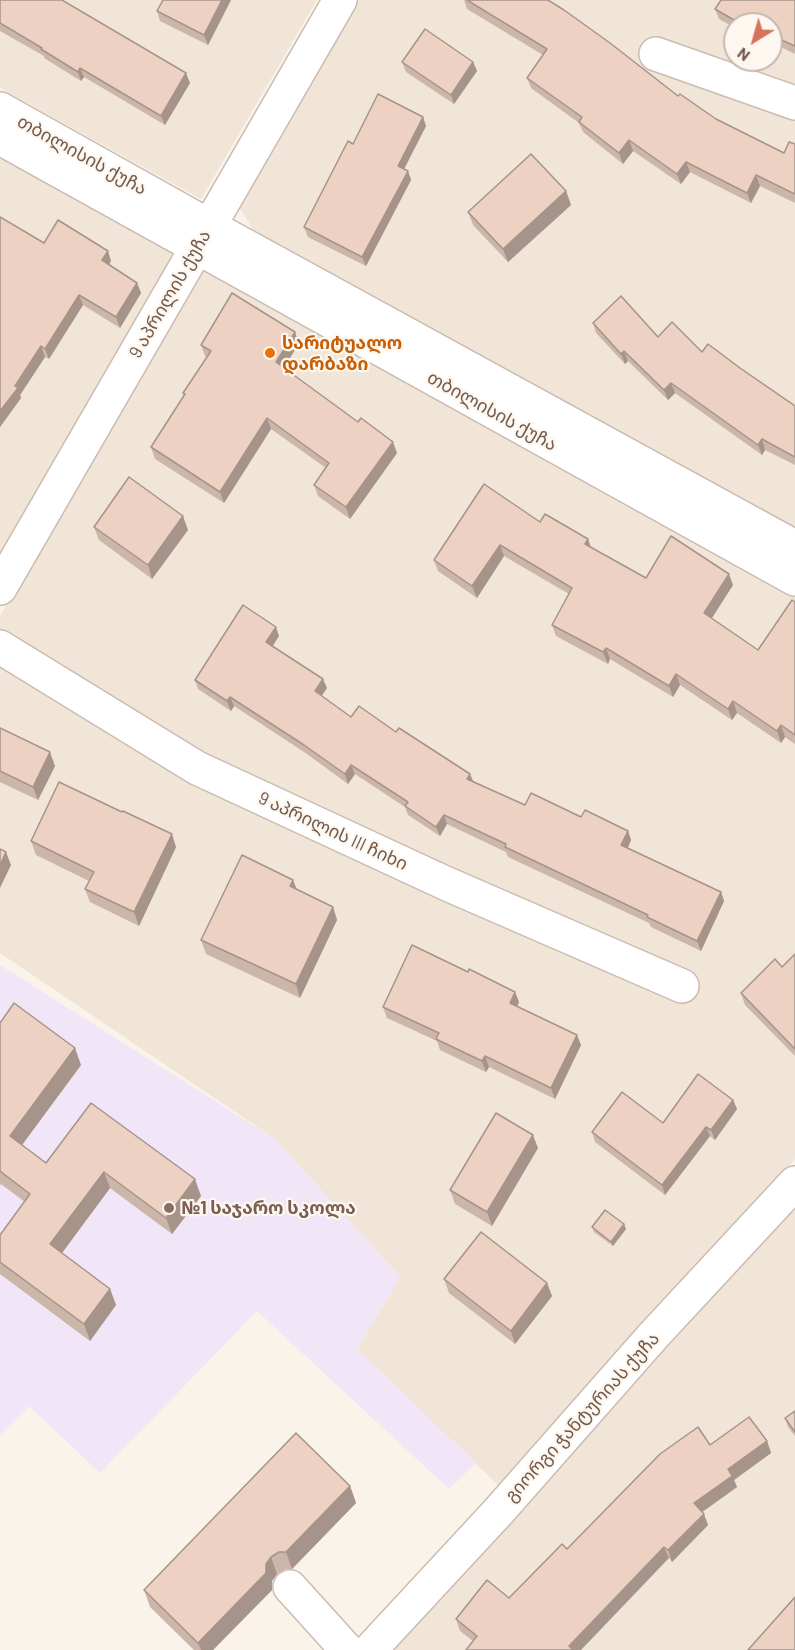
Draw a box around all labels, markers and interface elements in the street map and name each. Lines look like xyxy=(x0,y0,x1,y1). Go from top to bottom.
north arrow xyxy=(723,12,783,72)
text: N xyxy=(733,44,753,66)
street label: თბილისის ქუჩა xyxy=(13,110,151,200)
street label: 9 აპრილის ქუჩა xyxy=(125,226,215,362)
place label: სარიტუალო დარბაზი xyxy=(282,332,402,374)
marker: სარიტუალო დარბაზი xyxy=(263,346,277,360)
street label: თბილისის ქუჩა xyxy=(423,366,561,456)
street label: 9 აპრილის III ჩიხი xyxy=(255,787,411,875)
place label: №1 საჯარო სკოლა xyxy=(181,1197,356,1219)
marker: №1 საჯარო სკოლა xyxy=(162,1201,176,1215)
street label: გიორგი ჭანტურიას ქუჩა xyxy=(500,1328,664,1506)

